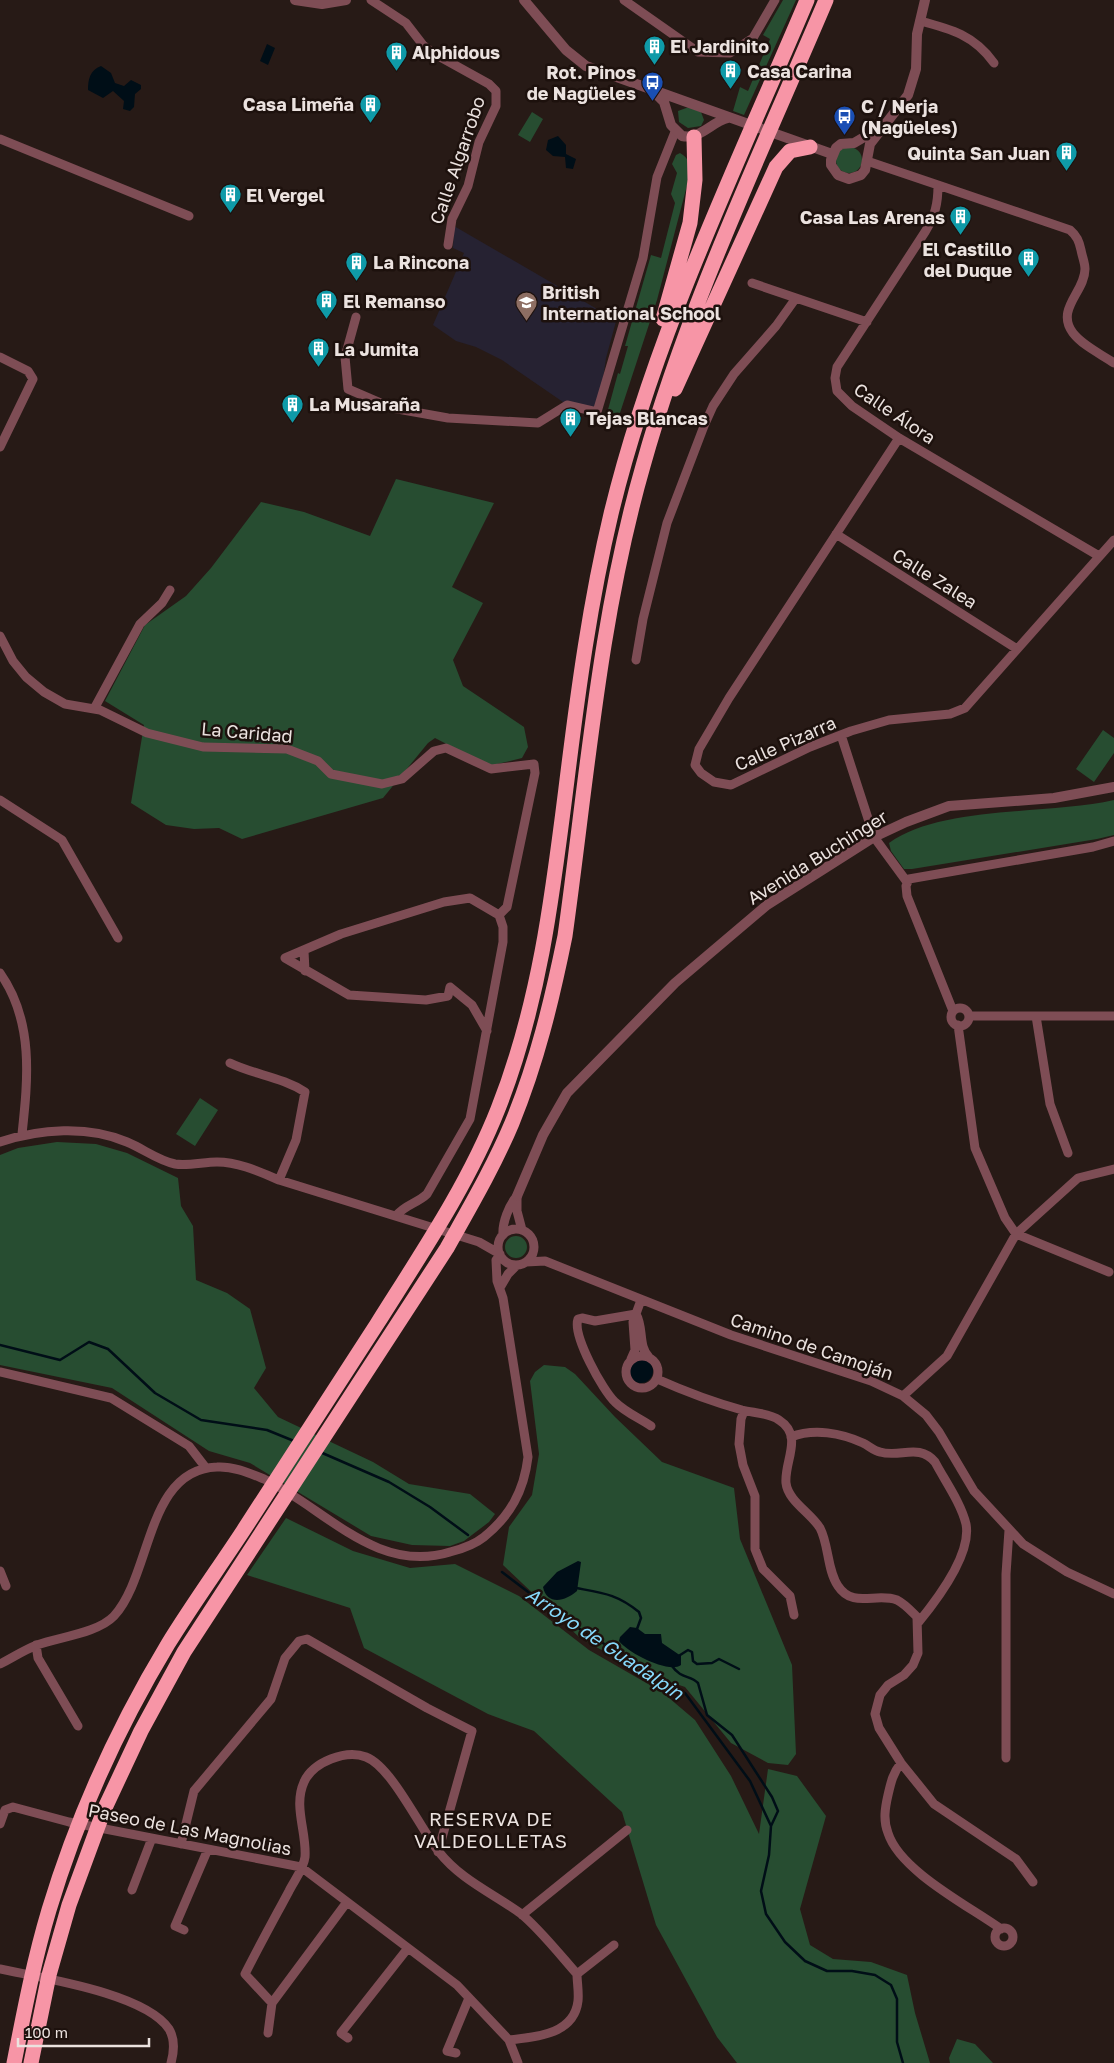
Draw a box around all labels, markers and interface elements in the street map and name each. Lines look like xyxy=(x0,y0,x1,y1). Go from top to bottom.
building icon: El Jardinito xyxy=(642,34,666,65)
place label: El Jardinito xyxy=(670,35,769,57)
building icon: Alphidous xyxy=(384,40,408,71)
place label: Alphidous xyxy=(412,41,500,63)
building icon: Casa Carina xyxy=(719,59,743,90)
place label: Casa Carina xyxy=(747,60,852,82)
place label: Rot. Pinos de Nagüeles xyxy=(527,61,636,104)
bus stop icon: Rot. Pinos de Nagüeles xyxy=(640,70,664,101)
building icon: Casa Limeña xyxy=(358,92,382,123)
place label: Casa Limeña xyxy=(243,93,354,115)
street label: Calle Algarrobo xyxy=(425,93,489,227)
place label: C / Nerja (Nagüeles) xyxy=(861,95,958,138)
bus stop icon: C / Nerja (Nagüeles) xyxy=(833,104,857,135)
building icon: Quinta San Juan xyxy=(1054,141,1078,172)
place label: Quinta San Juan xyxy=(907,142,1050,164)
building icon: El Vergel xyxy=(218,183,242,214)
place label: El Vergel xyxy=(246,184,325,206)
building icon: Casa Las Arenas xyxy=(949,205,973,236)
place label: Casa Las Arenas xyxy=(800,206,945,228)
place label: El Castillo del Duque xyxy=(922,238,1012,281)
building icon: El Castillo del Duque xyxy=(1016,247,1040,278)
building icon: La Rincona xyxy=(345,250,369,281)
place label: La Rincona xyxy=(373,251,469,273)
place label: British International School xyxy=(542,281,721,324)
building icon: El Remanso xyxy=(315,289,339,320)
place label: El Remanso xyxy=(343,290,446,312)
school or university icon: British International School xyxy=(514,290,538,321)
building icon: La Jumita xyxy=(306,337,330,368)
place label: La Jumita xyxy=(334,338,419,360)
street label: Calle Álora xyxy=(850,378,940,448)
building icon: La Musaraña xyxy=(281,392,305,423)
place label: La Musaraña xyxy=(309,393,420,415)
building icon: Tejas Blancas xyxy=(558,406,582,437)
place label: Tejas Blancas xyxy=(586,407,708,429)
street label: Calle Zalea xyxy=(889,543,981,613)
street label: Calle Pizarra xyxy=(731,711,839,775)
street label: La Caridad xyxy=(200,717,294,747)
street label: Avenida Buchinger xyxy=(743,805,891,909)
street label: Camino de Camoján xyxy=(728,1308,896,1384)
water label: Arroyo de Guadalpin xyxy=(522,1582,689,1705)
street label: Paseo de Las Magnolias xyxy=(86,1798,294,1860)
district label: RESERVA DE VALDEOLLETAS xyxy=(414,1807,568,1852)
scale bar xyxy=(18,2016,149,2048)
text: 100 m xyxy=(25,2023,68,2041)

